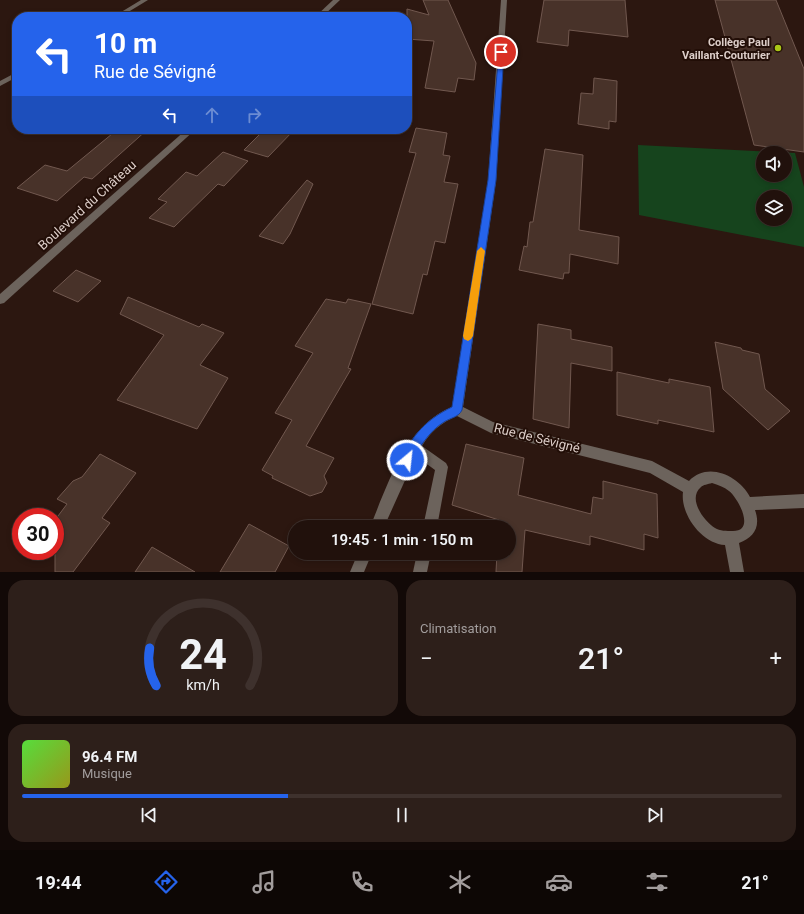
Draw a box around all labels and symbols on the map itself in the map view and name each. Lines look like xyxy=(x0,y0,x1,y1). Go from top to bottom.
pin xyxy=(484,35,518,69)
place label: Collège Paul Vaillant-Couturier xyxy=(682,36,770,62)
marker: Collège Paul Vaillant-Couturier xyxy=(773,43,783,53)
street label: Boulevard du Château xyxy=(35,157,139,253)
street label: Rue de Sévigné xyxy=(492,420,582,456)
position arrow xyxy=(386,439,428,481)
speed limit sign: 30 xyxy=(12,508,64,560)

